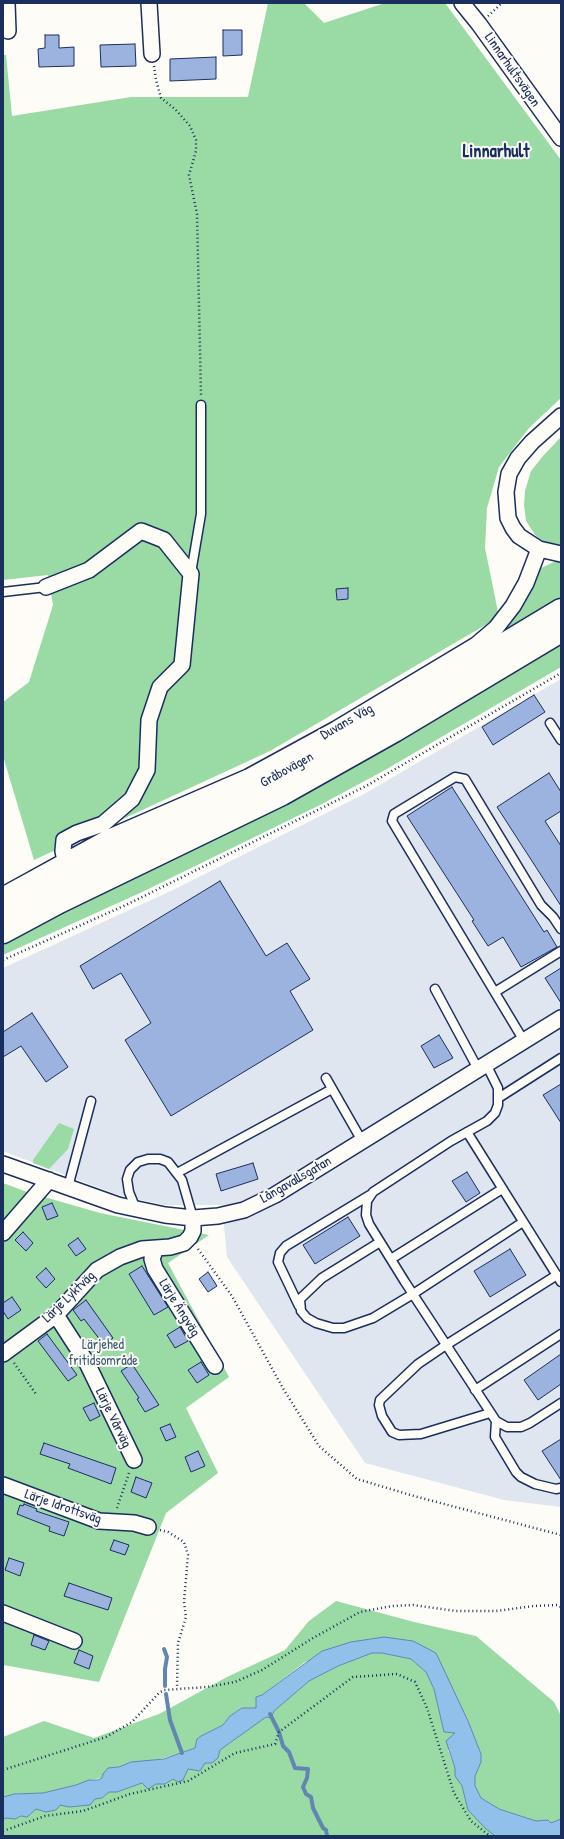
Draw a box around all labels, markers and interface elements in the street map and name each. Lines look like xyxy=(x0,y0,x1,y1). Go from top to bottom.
street label: Linnarhultsvägen xyxy=(480,30,544,110)
district label: Linnarhult xyxy=(463,141,529,163)
street label: Duvans Väg xyxy=(318,700,376,744)
street label: Gråbovägen xyxy=(257,749,317,791)
street label: Långavallsgatan xyxy=(257,1153,335,1207)
street label: Lärje Lyktväg xyxy=(39,1268,99,1326)
street label: Lärje Ängväg xyxy=(155,1276,203,1340)
park label: Lärjehed fritidsområde xyxy=(68,1337,138,1370)
street label: Lärje Vårväg xyxy=(91,1385,135,1451)
street label: Lärje Idrottsväg xyxy=(22,1486,104,1528)

